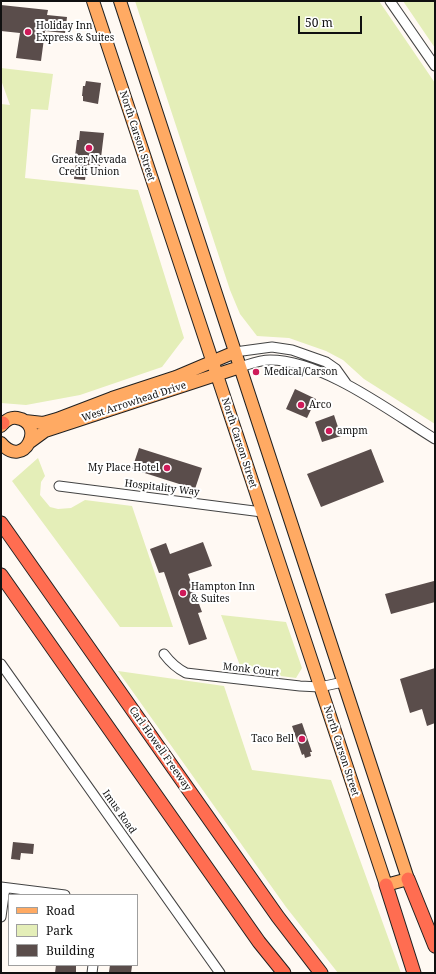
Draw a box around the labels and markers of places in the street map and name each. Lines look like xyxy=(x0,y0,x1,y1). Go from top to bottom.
place label: Holiday Inn Express & Suites xyxy=(36,20,114,44)
marker: Holiday Inn Express & Suites xyxy=(23,27,33,37)
marker: Greater Nevada Credit Union xyxy=(84,143,94,153)
place label: Greater Nevada Credit Union xyxy=(51,154,127,178)
place label: Medical/Carson xyxy=(264,366,338,378)
marker: Medical/Carson xyxy=(251,367,261,377)
place label: Arco xyxy=(309,399,331,411)
marker: Arco xyxy=(296,400,306,410)
place label: ampm xyxy=(337,425,368,437)
marker: ampm xyxy=(324,426,334,436)
place label: My Place Hotel xyxy=(88,462,159,474)
marker: My Place Hotel xyxy=(162,463,172,473)
place label: Hampton Inn & Suites xyxy=(191,581,255,604)
marker: Hampton Inn & Suites xyxy=(178,588,188,598)
place label: Taco Bell xyxy=(251,733,294,745)
marker: Taco Bell xyxy=(297,734,307,744)

